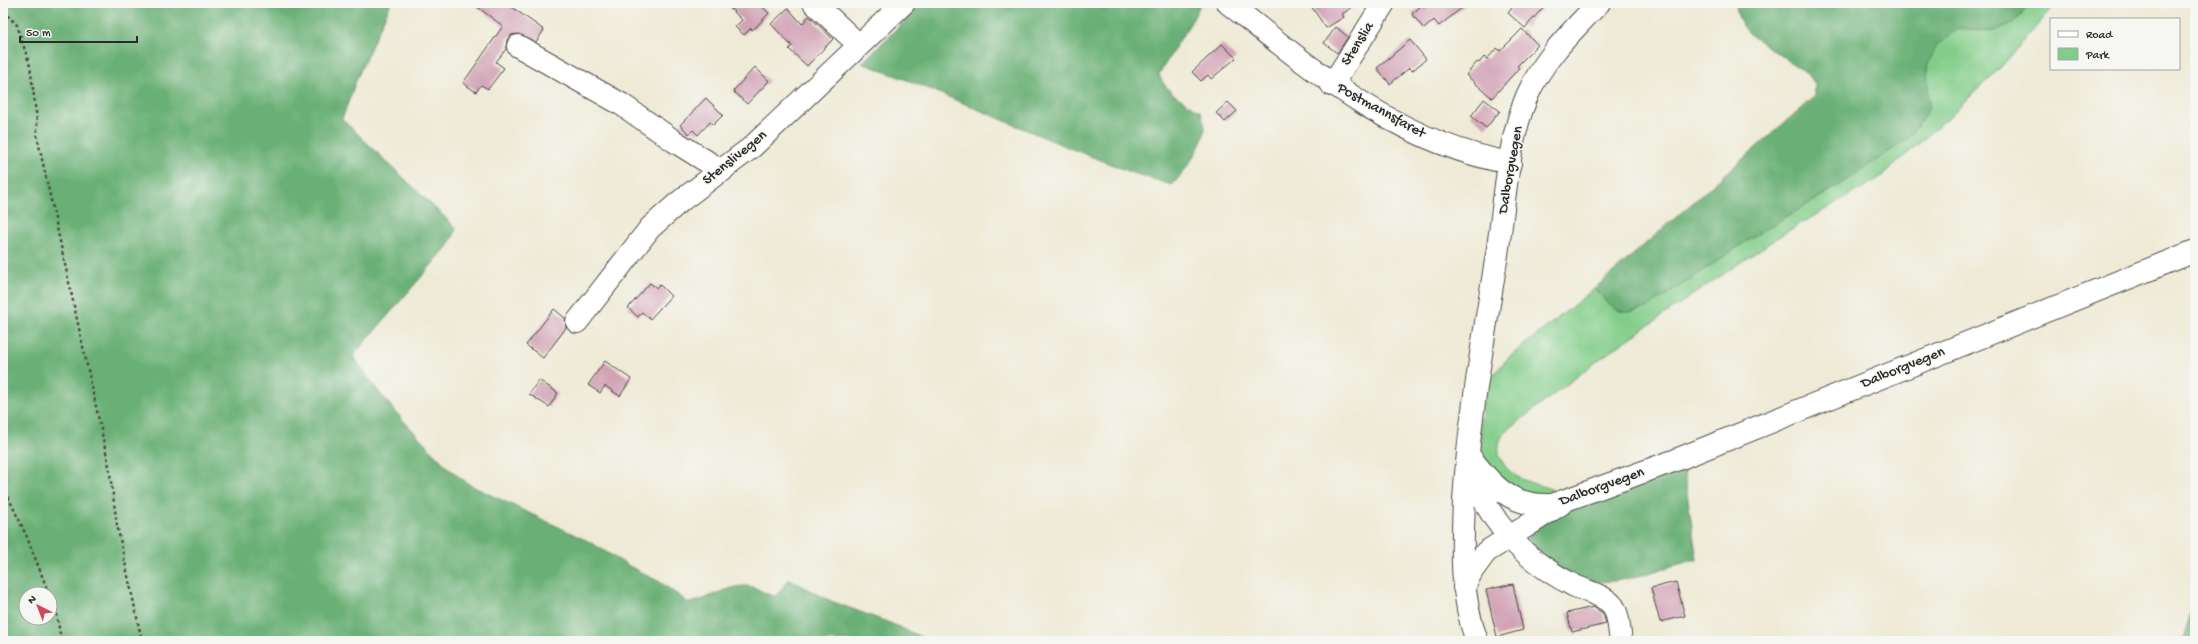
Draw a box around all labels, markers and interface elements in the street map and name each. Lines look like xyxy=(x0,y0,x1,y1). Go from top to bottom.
scale bar xyxy=(20,18,137,44)
street label: Stenslia xyxy=(1338,18,1379,69)
legend xyxy=(2050,18,2180,70)
text: 50 m xyxy=(26,27,51,41)
text: Road xyxy=(2086,29,2113,43)
text: Park xyxy=(2085,49,2111,63)
street label: Postmannsfaret xyxy=(1333,79,1430,144)
street label: Dalborgvegen xyxy=(1494,125,1528,216)
street label: Stenslivegen xyxy=(699,127,771,189)
street label: Dalborgvegen xyxy=(1858,343,1948,393)
street label: Dalborgvegen xyxy=(1556,463,1647,511)
north arrow xyxy=(18,586,58,626)
text: N xyxy=(26,593,39,607)

